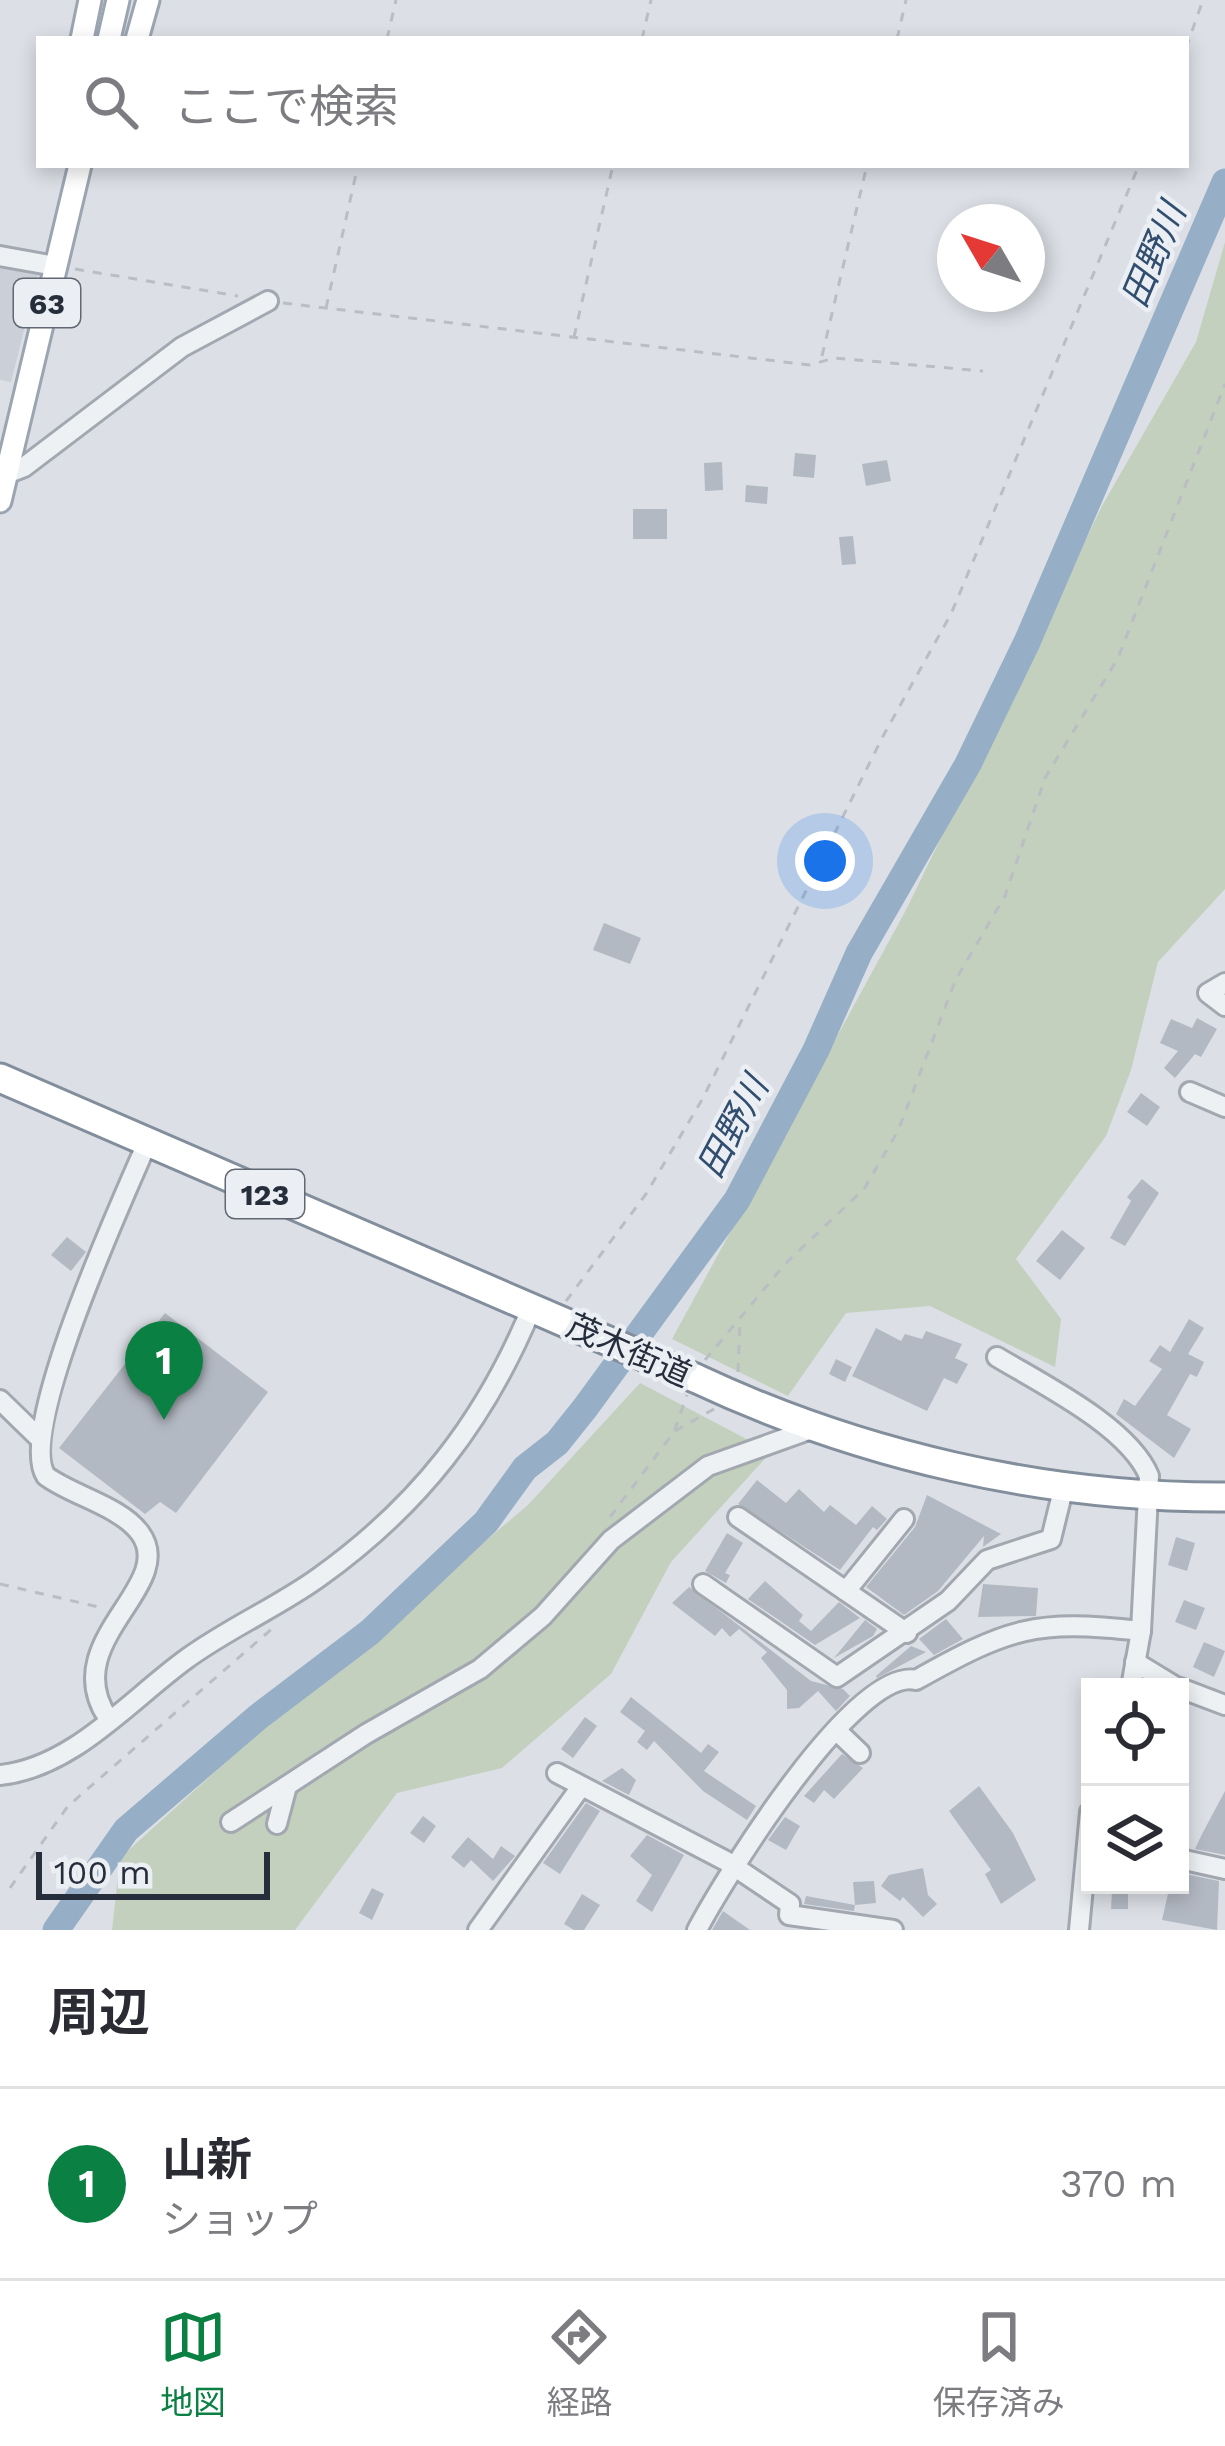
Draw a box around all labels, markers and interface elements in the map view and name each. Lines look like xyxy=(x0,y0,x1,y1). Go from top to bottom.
search box xyxy=(36,36,1189,168)
icon: search xyxy=(78,69,144,135)
text: ここで検索 xyxy=(174,80,399,133)
water label: 田野川 xyxy=(1114,193,1196,313)
north arrow xyxy=(937,204,1045,312)
road number: 63 xyxy=(14,279,80,327)
your location xyxy=(795,831,855,891)
water label: 田野川 xyxy=(689,1066,779,1185)
road number: 123 xyxy=(226,1170,304,1218)
street label: 茂木街道 xyxy=(561,1305,697,1395)
pin: 1 xyxy=(125,1321,203,1420)
map controls xyxy=(1081,1678,1189,1894)
button: locate xyxy=(1081,1678,1189,1786)
button: layers xyxy=(1081,1786,1189,1894)
scale bar xyxy=(36,1846,270,1899)
text: 100 m xyxy=(54,1853,151,1892)
text: 周辺 xyxy=(48,1983,150,2042)
text: 山新 xyxy=(162,2133,252,2186)
text: 1 xyxy=(79,2161,95,2206)
text: 370 m xyxy=(1060,2161,1177,2206)
text: ショップ xyxy=(162,2197,318,2242)
tab: 地図 xyxy=(160,2304,226,2424)
tab: 経路 xyxy=(546,2304,612,2424)
tab: 保存済み xyxy=(933,2304,1065,2424)

